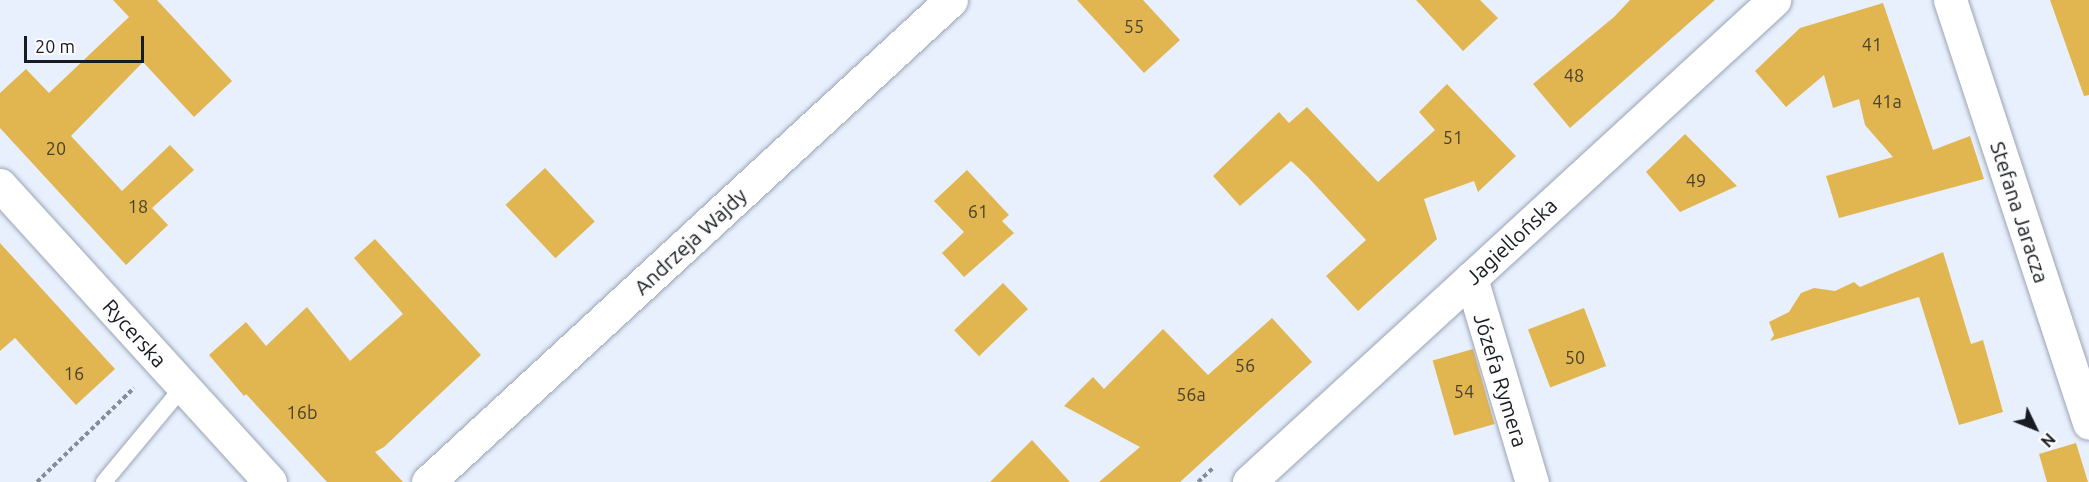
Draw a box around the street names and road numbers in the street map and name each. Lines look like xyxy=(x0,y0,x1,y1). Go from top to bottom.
street label: Stefana Jaracza xyxy=(1985,138,2055,286)
street label: Andrzeja Wajdy xyxy=(628,182,752,300)
street label: Jagiellońska xyxy=(1460,192,1562,290)
street label: Rycerska xyxy=(98,294,172,372)
street label: Józefa Rymera xyxy=(1469,310,1533,450)

